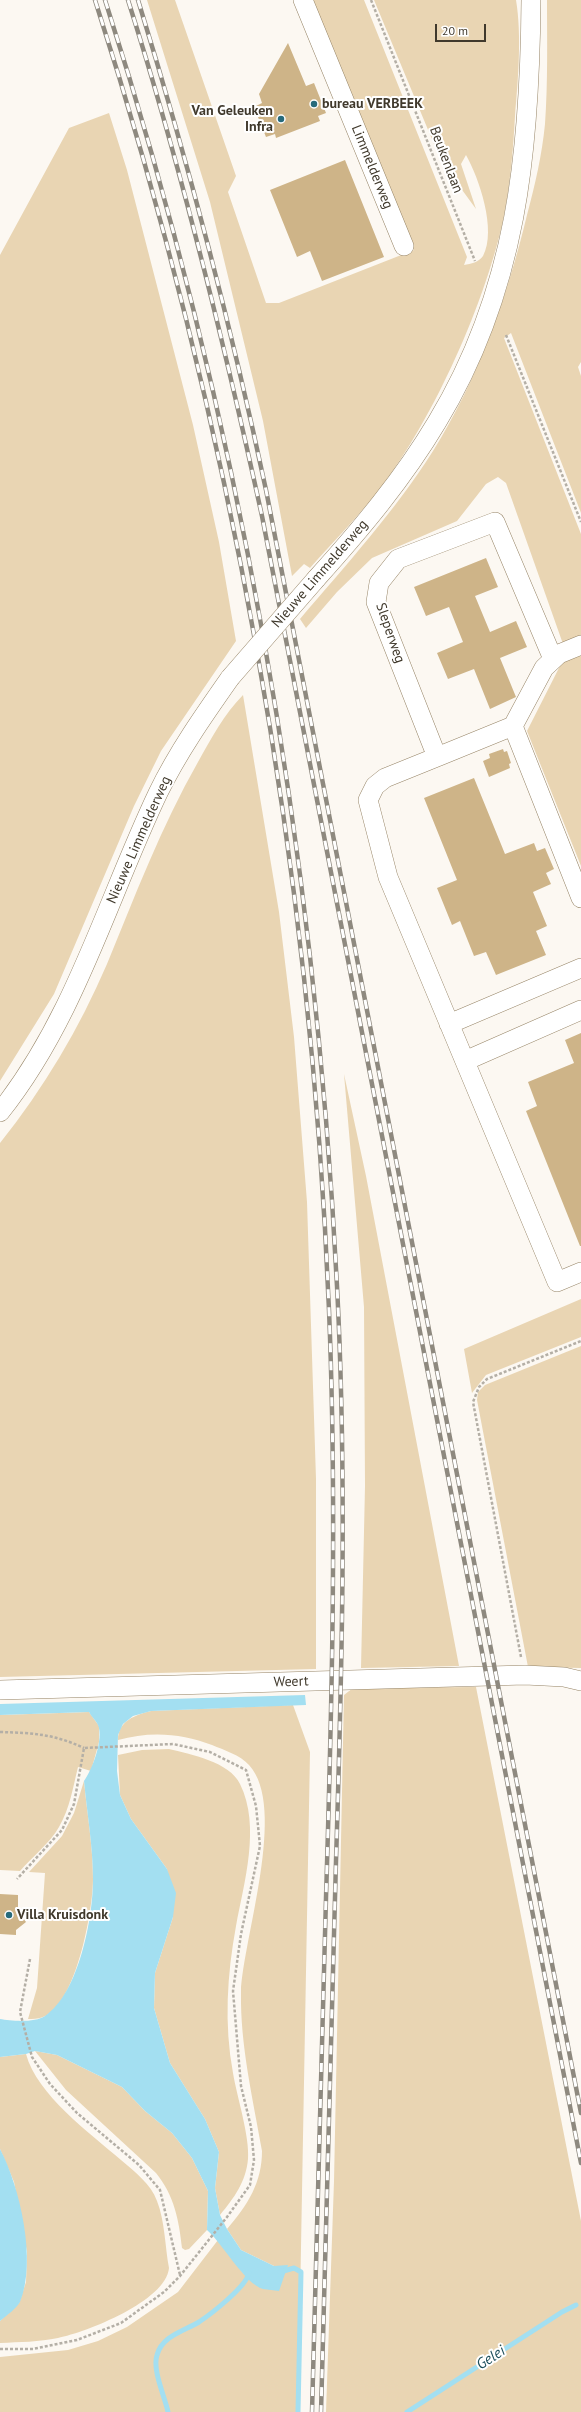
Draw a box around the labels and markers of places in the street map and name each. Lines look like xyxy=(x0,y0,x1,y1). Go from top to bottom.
place label: bureau VERBEEK xyxy=(322,96,423,112)
marker: bureau VERBEEK xyxy=(309,99,319,109)
place label: Van Geleuken Infra xyxy=(191,103,273,136)
marker: Van Geleuken Infra xyxy=(276,114,286,124)
place label: Villa Kruisdonk xyxy=(17,1907,108,1923)
marker: Villa Kruisdonk xyxy=(4,1910,14,1920)

